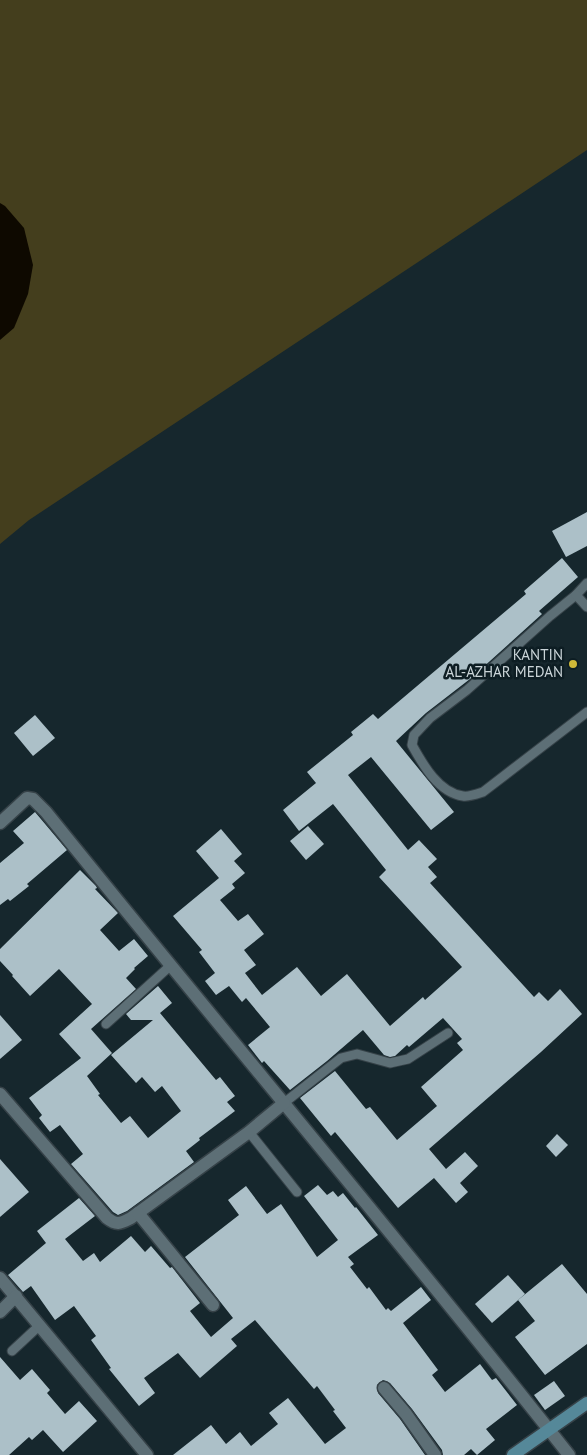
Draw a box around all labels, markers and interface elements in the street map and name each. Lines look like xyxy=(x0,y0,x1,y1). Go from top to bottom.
place label: KANTIN AL-AZHAR MEDAN xyxy=(446,645,563,681)
marker: KANTIN AL-AZHAR MEDAN xyxy=(567,658,579,670)

